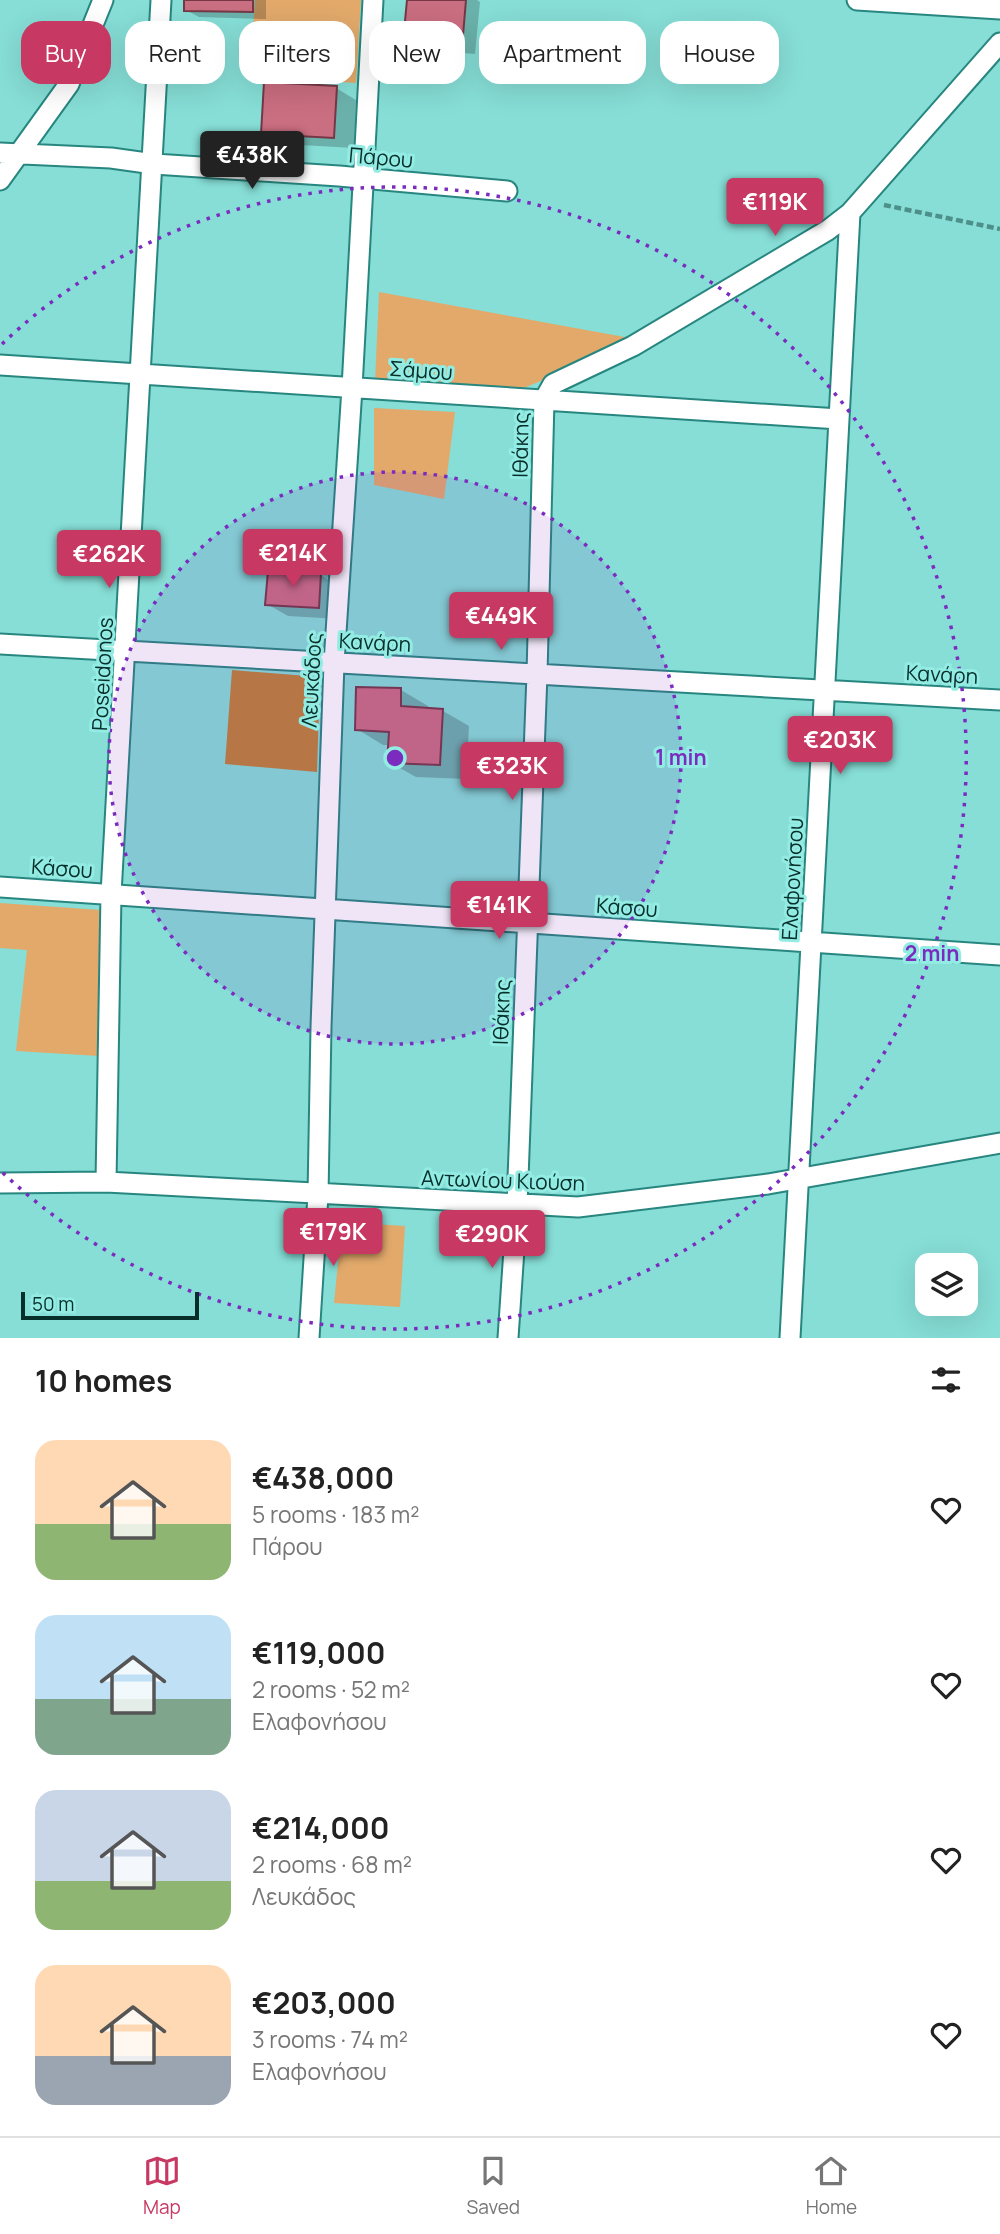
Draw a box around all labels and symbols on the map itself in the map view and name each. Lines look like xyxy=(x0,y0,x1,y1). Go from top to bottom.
pin: €438K xyxy=(203,132,301,191)
street label: Πάρου xyxy=(348,140,414,174)
pin: €119K xyxy=(726,178,824,238)
street label: Σάμου xyxy=(388,354,454,386)
street label: Ιθάκης xyxy=(505,412,535,478)
pin: €262K xyxy=(60,530,158,590)
pin: €214K xyxy=(244,530,342,589)
pin: €449K xyxy=(452,592,550,652)
street label: Poseidonos xyxy=(85,616,119,732)
street label: Κανάρη xyxy=(338,626,412,658)
street label: Λευκάδος xyxy=(295,632,327,728)
street label: Κανάρη xyxy=(905,658,979,690)
pin: €203K xyxy=(791,716,889,776)
pin: €323K xyxy=(463,742,561,802)
text: 1 min xyxy=(655,743,707,771)
centre of rings xyxy=(383,746,407,770)
street label: Ελαφονήσου xyxy=(775,817,809,941)
street label: Κάσου xyxy=(30,852,94,884)
pin: €141K xyxy=(450,881,548,941)
street label: Κάσου xyxy=(595,891,659,923)
text: 2 min xyxy=(905,939,959,967)
street label: Ιθάκης xyxy=(486,979,516,1045)
street label: Αντωνίου Κιούση xyxy=(420,1163,586,1197)
pin: €179K xyxy=(284,1208,382,1268)
pin: €290K xyxy=(443,1210,541,1270)
scale bar xyxy=(21,1289,200,1321)

